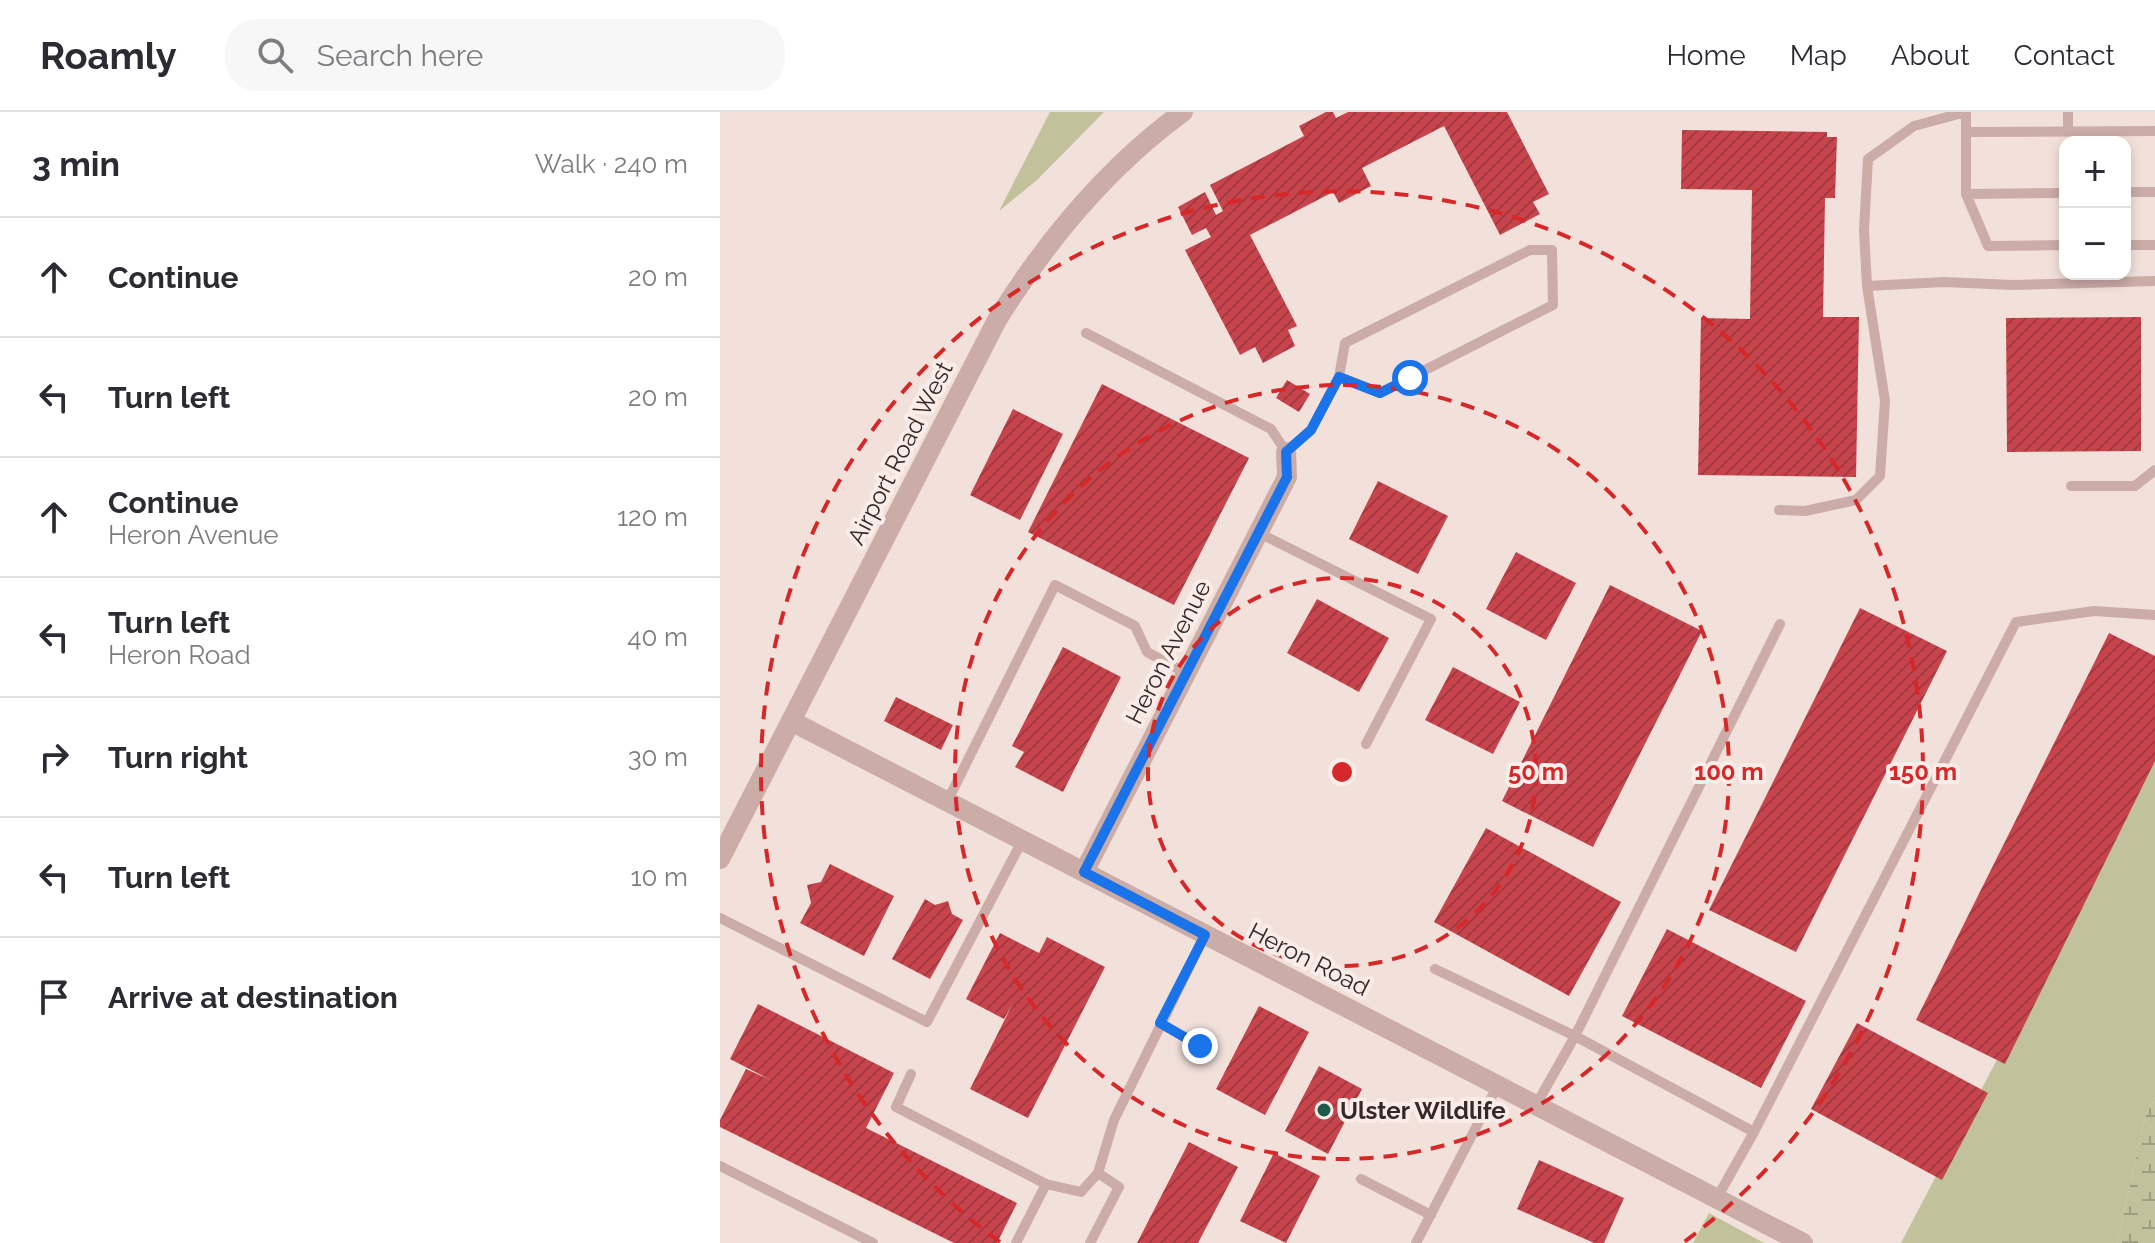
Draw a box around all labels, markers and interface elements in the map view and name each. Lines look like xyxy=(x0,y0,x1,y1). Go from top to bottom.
search box xyxy=(225,19,785,91)
text: Roamly xyxy=(40,33,177,78)
icon: search xyxy=(253,33,297,77)
text: Search here xyxy=(317,38,483,73)
text: Home xyxy=(1666,39,1746,72)
text: Map xyxy=(1790,39,1847,72)
text: About xyxy=(1891,39,1970,72)
text: Contact xyxy=(2014,39,2115,72)
map controls xyxy=(2059,136,2131,280)
button: + xyxy=(2059,136,2131,208)
text: 3 min xyxy=(32,144,120,184)
text: Walk · 240 m xyxy=(535,149,688,179)
button: − xyxy=(2059,208,2131,280)
icon: ahead xyxy=(32,255,76,299)
text: Continue xyxy=(108,260,239,295)
text: 20 m xyxy=(628,262,688,292)
street label: Airport Road West xyxy=(841,357,959,549)
route start xyxy=(1392,360,1428,396)
icon: left xyxy=(32,375,76,419)
text: Turn left xyxy=(108,380,230,415)
text: 20 m xyxy=(628,382,688,412)
text: Continue xyxy=(108,485,239,520)
icon: ahead xyxy=(32,495,76,539)
text: 120 m xyxy=(617,502,688,532)
text: Heron Avenue xyxy=(108,520,279,550)
street label: Heron Avenue xyxy=(1119,575,1217,729)
text: Turn left xyxy=(108,605,230,640)
icon: left xyxy=(32,615,76,659)
text: 40 m xyxy=(627,622,688,652)
text: Heron Road xyxy=(108,640,251,670)
icon: right xyxy=(32,735,76,779)
text: Turn right xyxy=(108,740,248,775)
text: 30 m xyxy=(628,742,688,772)
text: 50 m xyxy=(1508,757,1564,786)
text: 100 m xyxy=(1694,757,1764,786)
text: 150 m xyxy=(1889,757,1957,786)
centre of rings xyxy=(1328,758,1356,786)
icon: left xyxy=(32,855,76,899)
text: Turn left xyxy=(108,860,230,895)
text: 10 m xyxy=(630,862,688,892)
street label: Heron Road xyxy=(1244,916,1374,1002)
icon: arrive xyxy=(32,975,76,1019)
text: Arrive at destination xyxy=(108,980,398,1015)
route end xyxy=(1182,1028,1218,1064)
place label: Ulster Wildlife xyxy=(1340,1096,1506,1125)
marker: Ulster Wildlife xyxy=(1315,1101,1333,1119)

